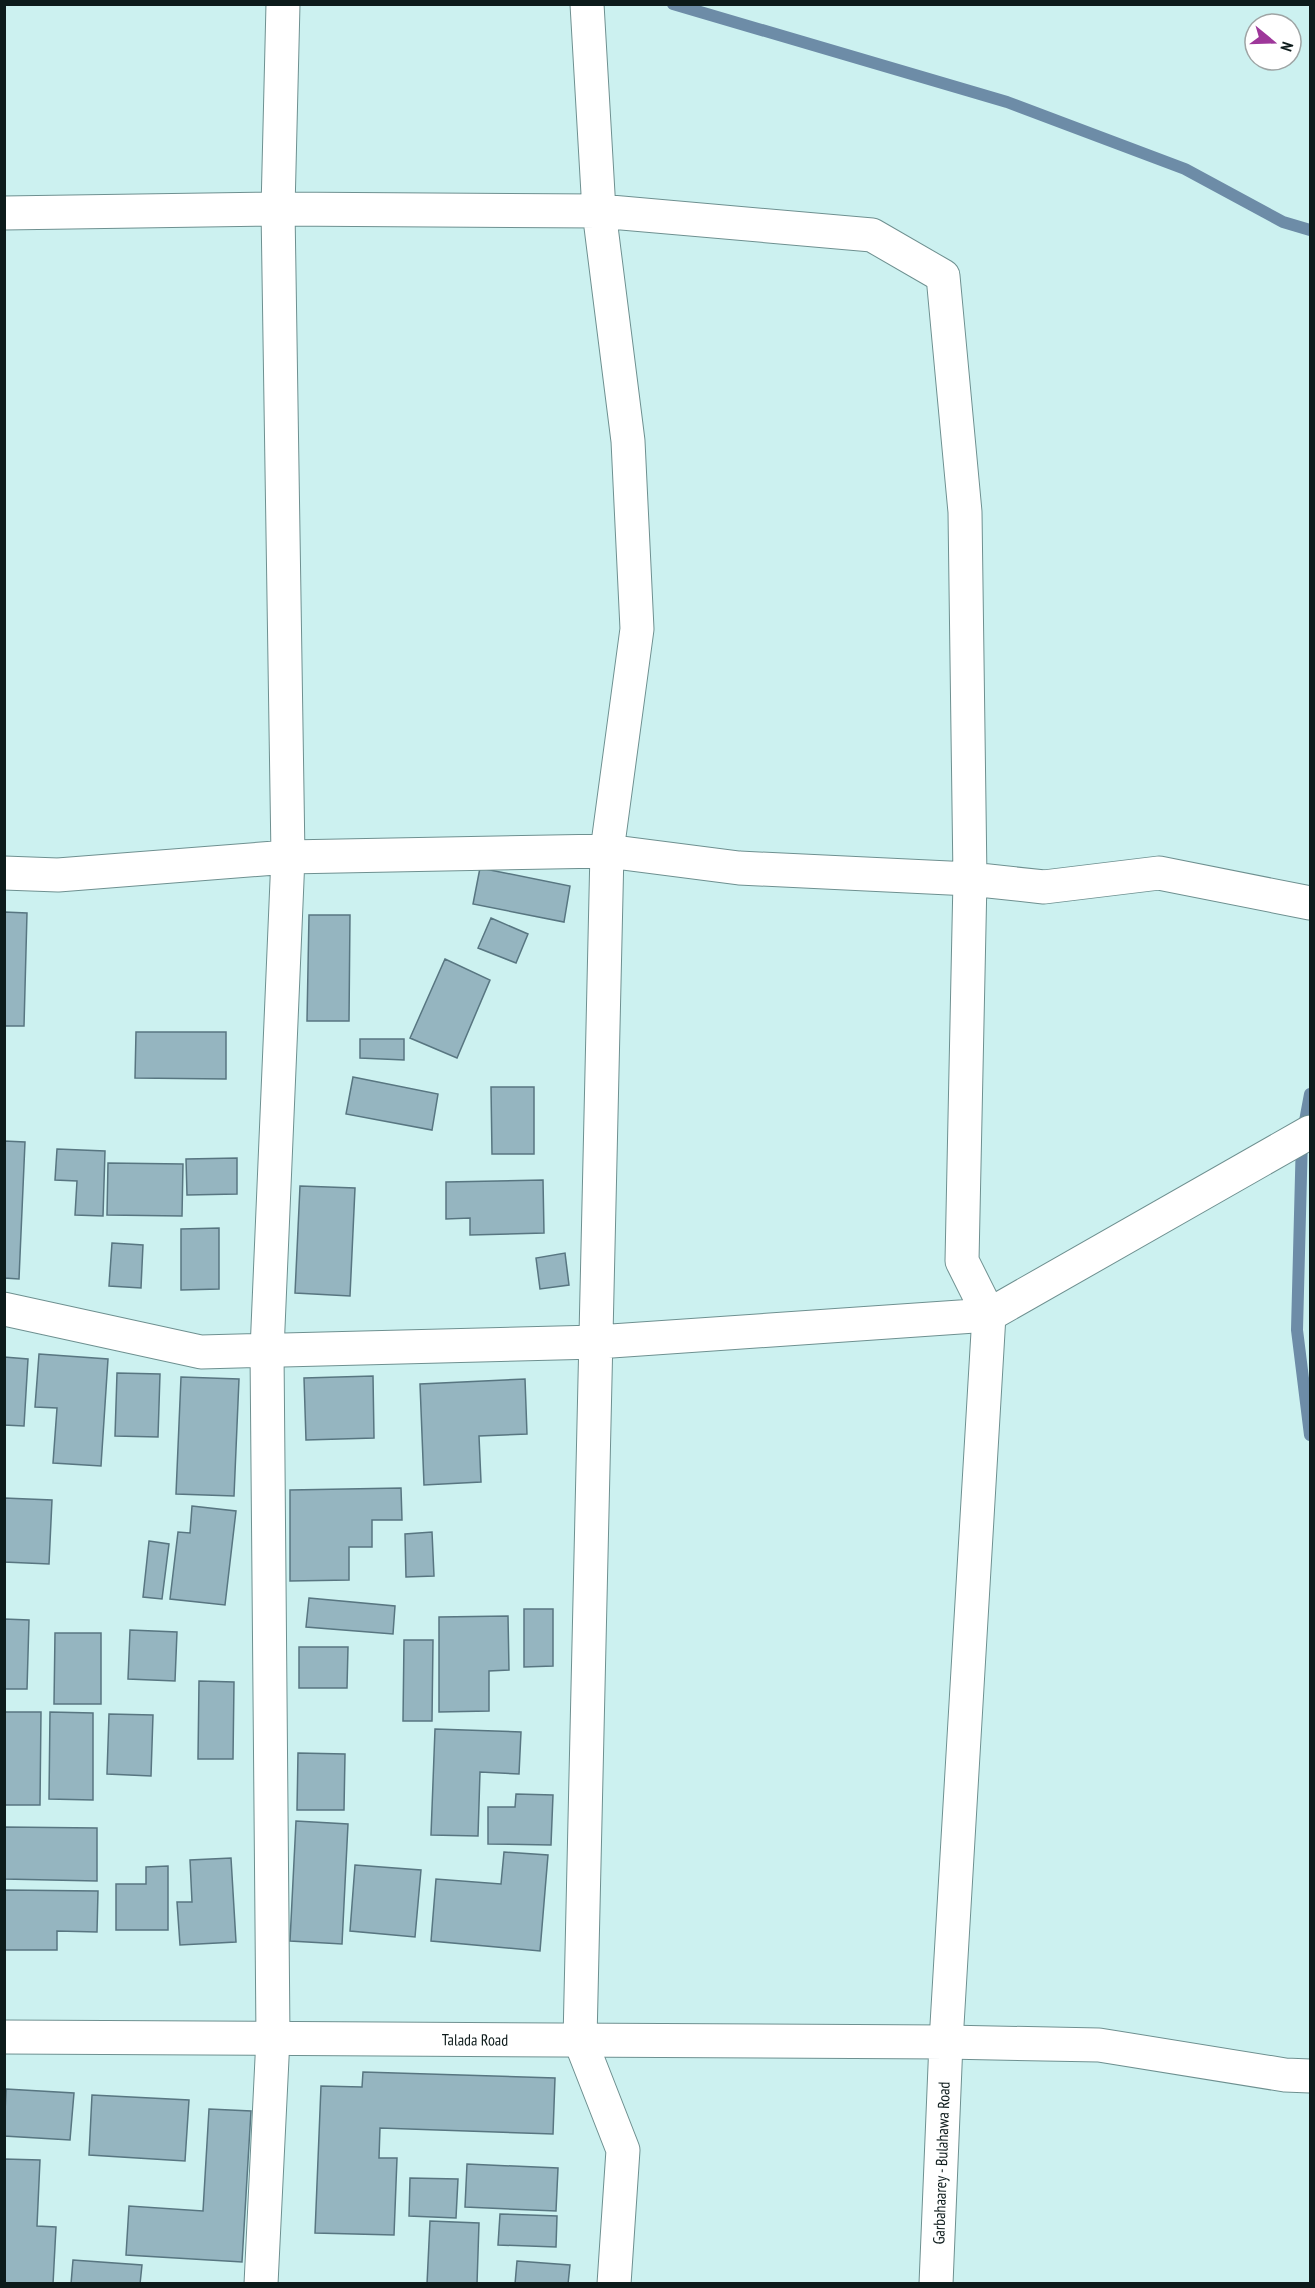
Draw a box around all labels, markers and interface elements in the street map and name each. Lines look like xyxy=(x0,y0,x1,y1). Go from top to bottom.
north arrow xyxy=(1243,12,1303,72)
text: N xyxy=(1276,40,1298,54)
street label: Talada Road xyxy=(442,2029,508,2050)
street label: Garbahaarey - Bulahawa Road xyxy=(928,2081,954,2245)

